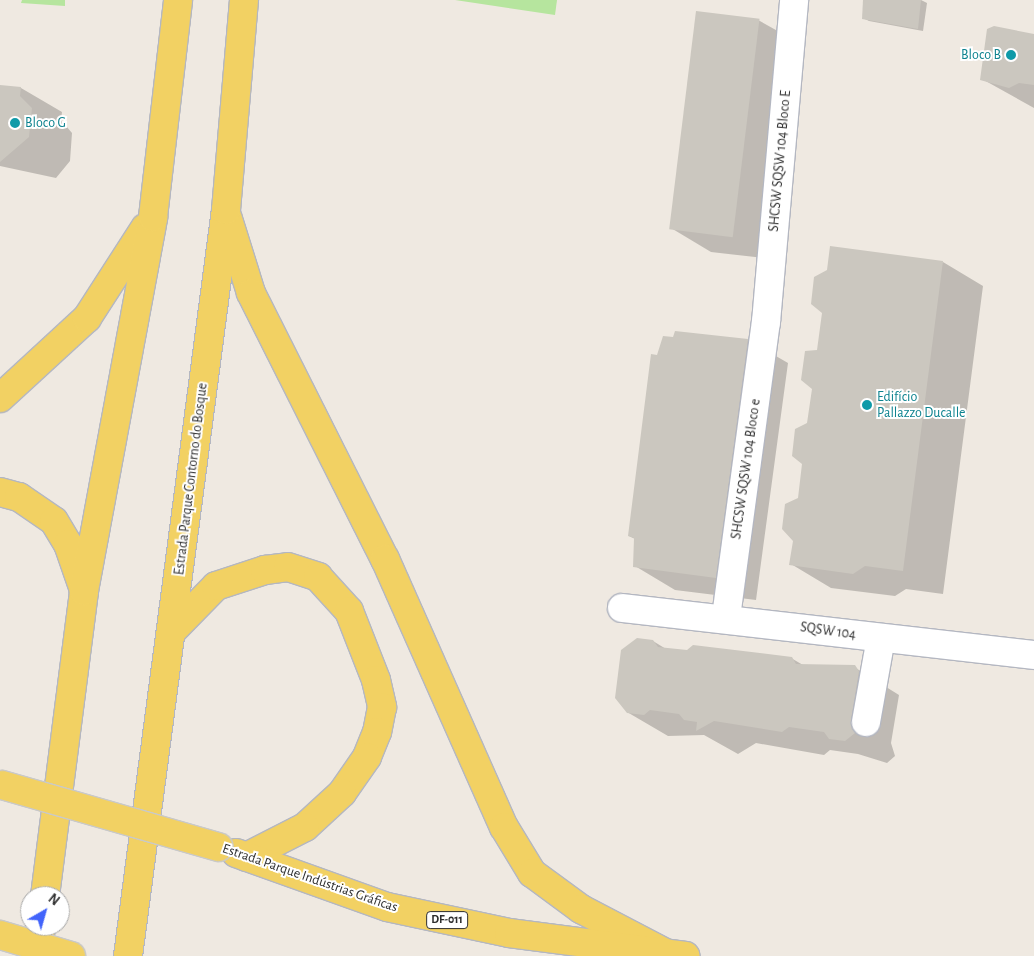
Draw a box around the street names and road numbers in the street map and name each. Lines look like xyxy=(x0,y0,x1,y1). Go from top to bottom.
street label: SHCSW SQSW 104 Bloco E xyxy=(765,90,795,232)
street label: Estrada Parque Contorno do Bosque xyxy=(171,382,211,576)
street label: SHCSW SQSW 104 Bloco e xyxy=(728,398,764,540)
street label: SQSW 104 xyxy=(799,619,857,643)
street label: Estrada Parque Indústrias Gráficas xyxy=(220,840,400,916)
road number: DF-011 xyxy=(426,910,468,930)

